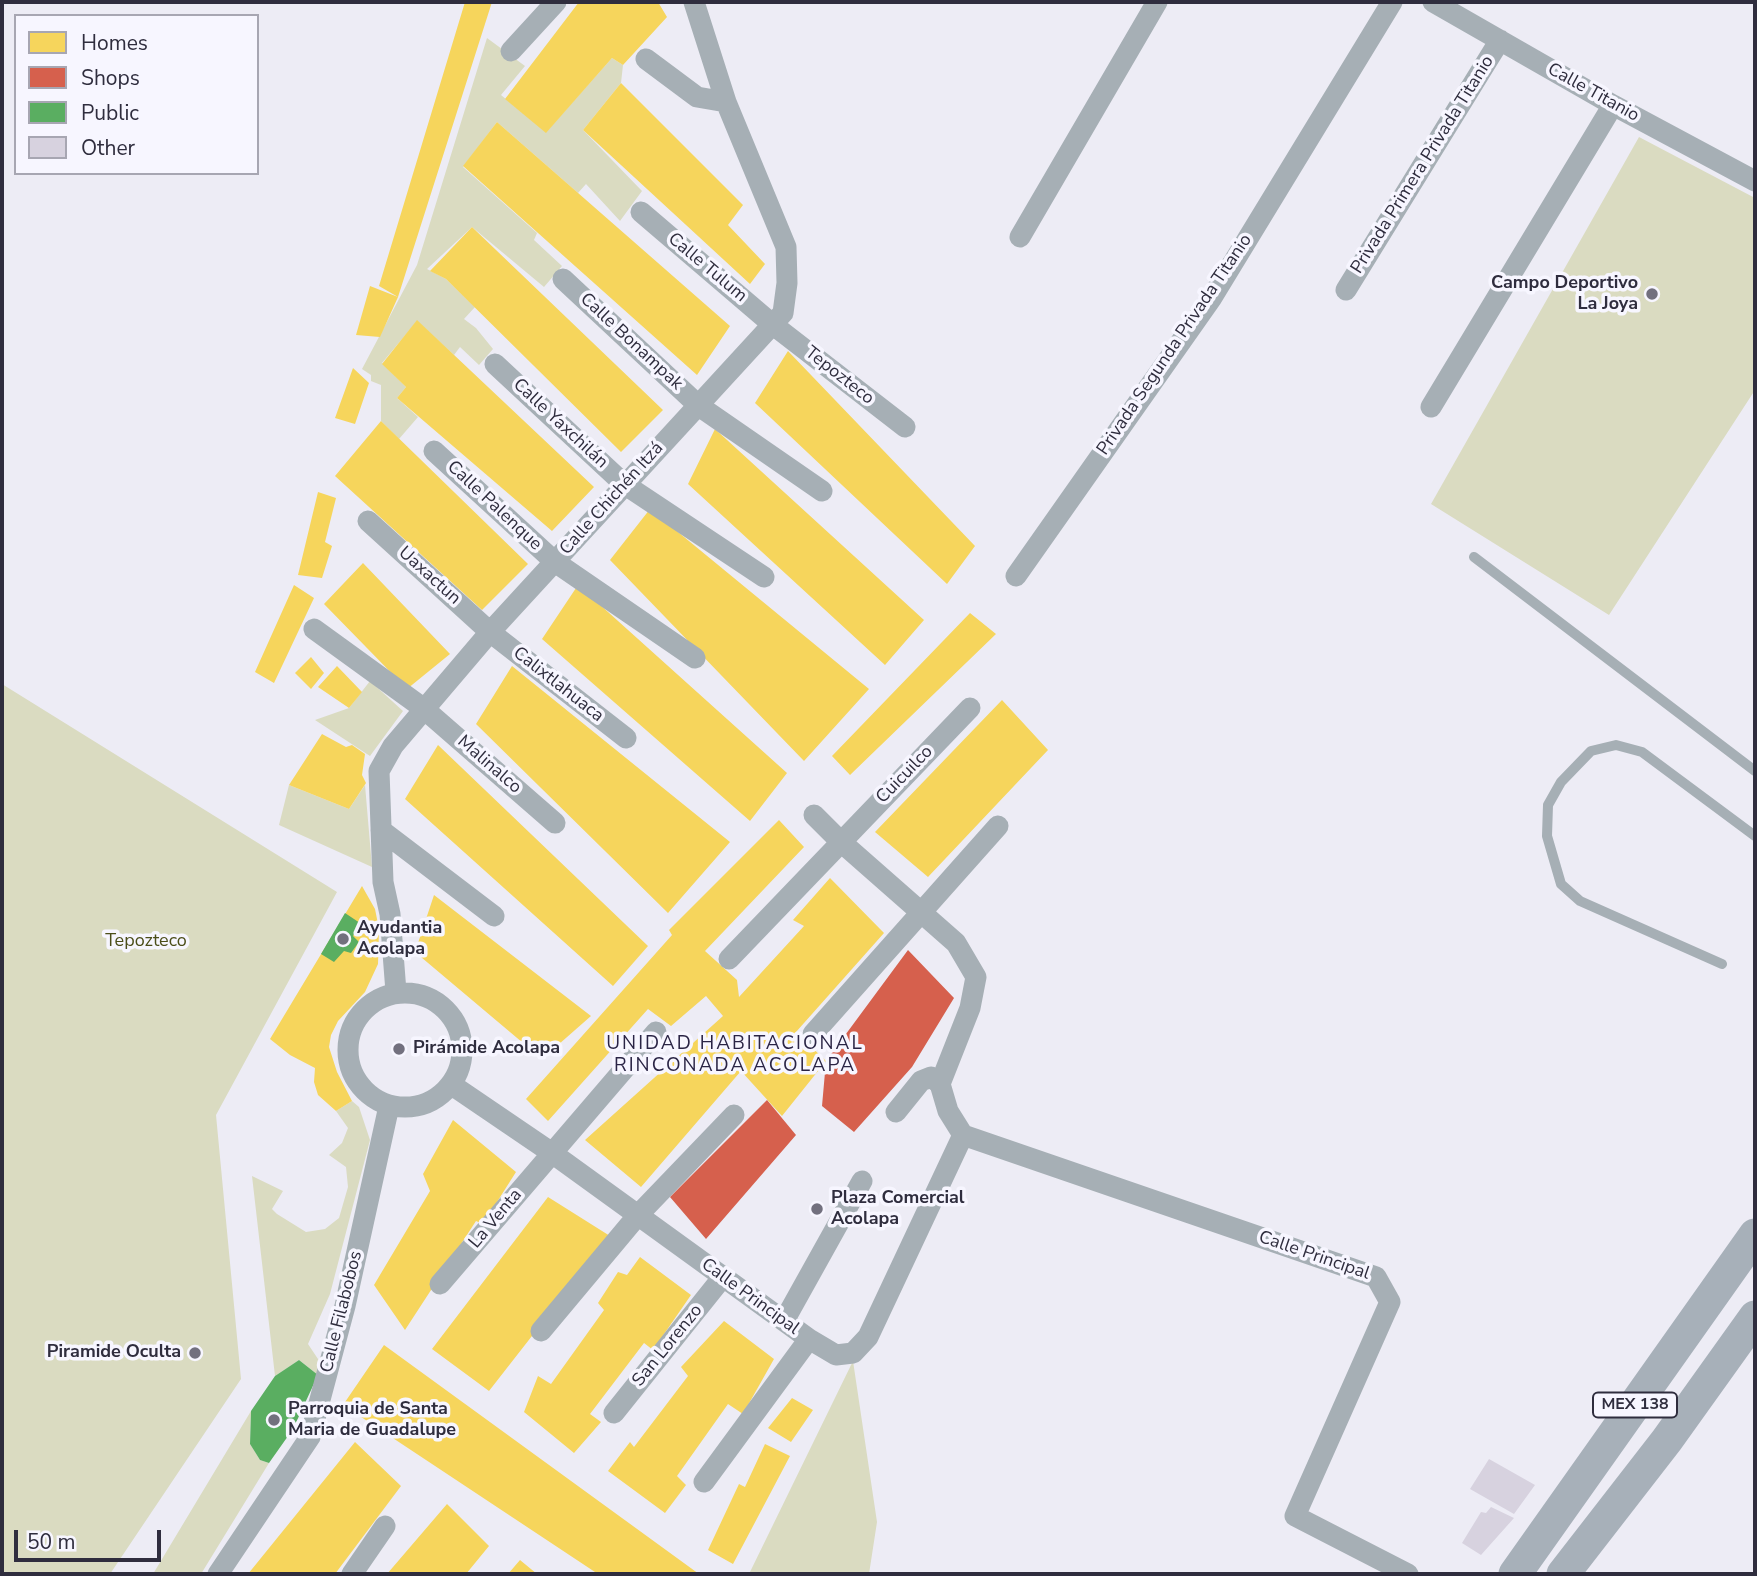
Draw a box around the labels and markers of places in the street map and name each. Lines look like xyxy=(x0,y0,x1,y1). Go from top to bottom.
place label: Campo Deportivo La Joya xyxy=(1491,273,1638,316)
marker: Campo Deportivo La Joya xyxy=(1644,286,1660,302)
place label: Ayudantia Acolapa xyxy=(357,918,442,960)
marker: Ayudantia Acolapa xyxy=(335,931,351,947)
place label: Pirámide Acolapa xyxy=(413,1038,560,1060)
marker: Pirámide Acolapa xyxy=(391,1041,407,1057)
place label: Plaza Comercial Acolapa xyxy=(831,1188,965,1230)
marker: Plaza Comercial Acolapa xyxy=(809,1201,825,1217)
place label: Piramide Oculta xyxy=(47,1342,181,1364)
marker: Piramide Oculta xyxy=(187,1345,203,1361)
place label: Parroquia de Santa Maria de Guadalupe xyxy=(288,1399,456,1442)
marker: Parroquia de Santa Maria de Guadalupe xyxy=(266,1412,282,1428)

